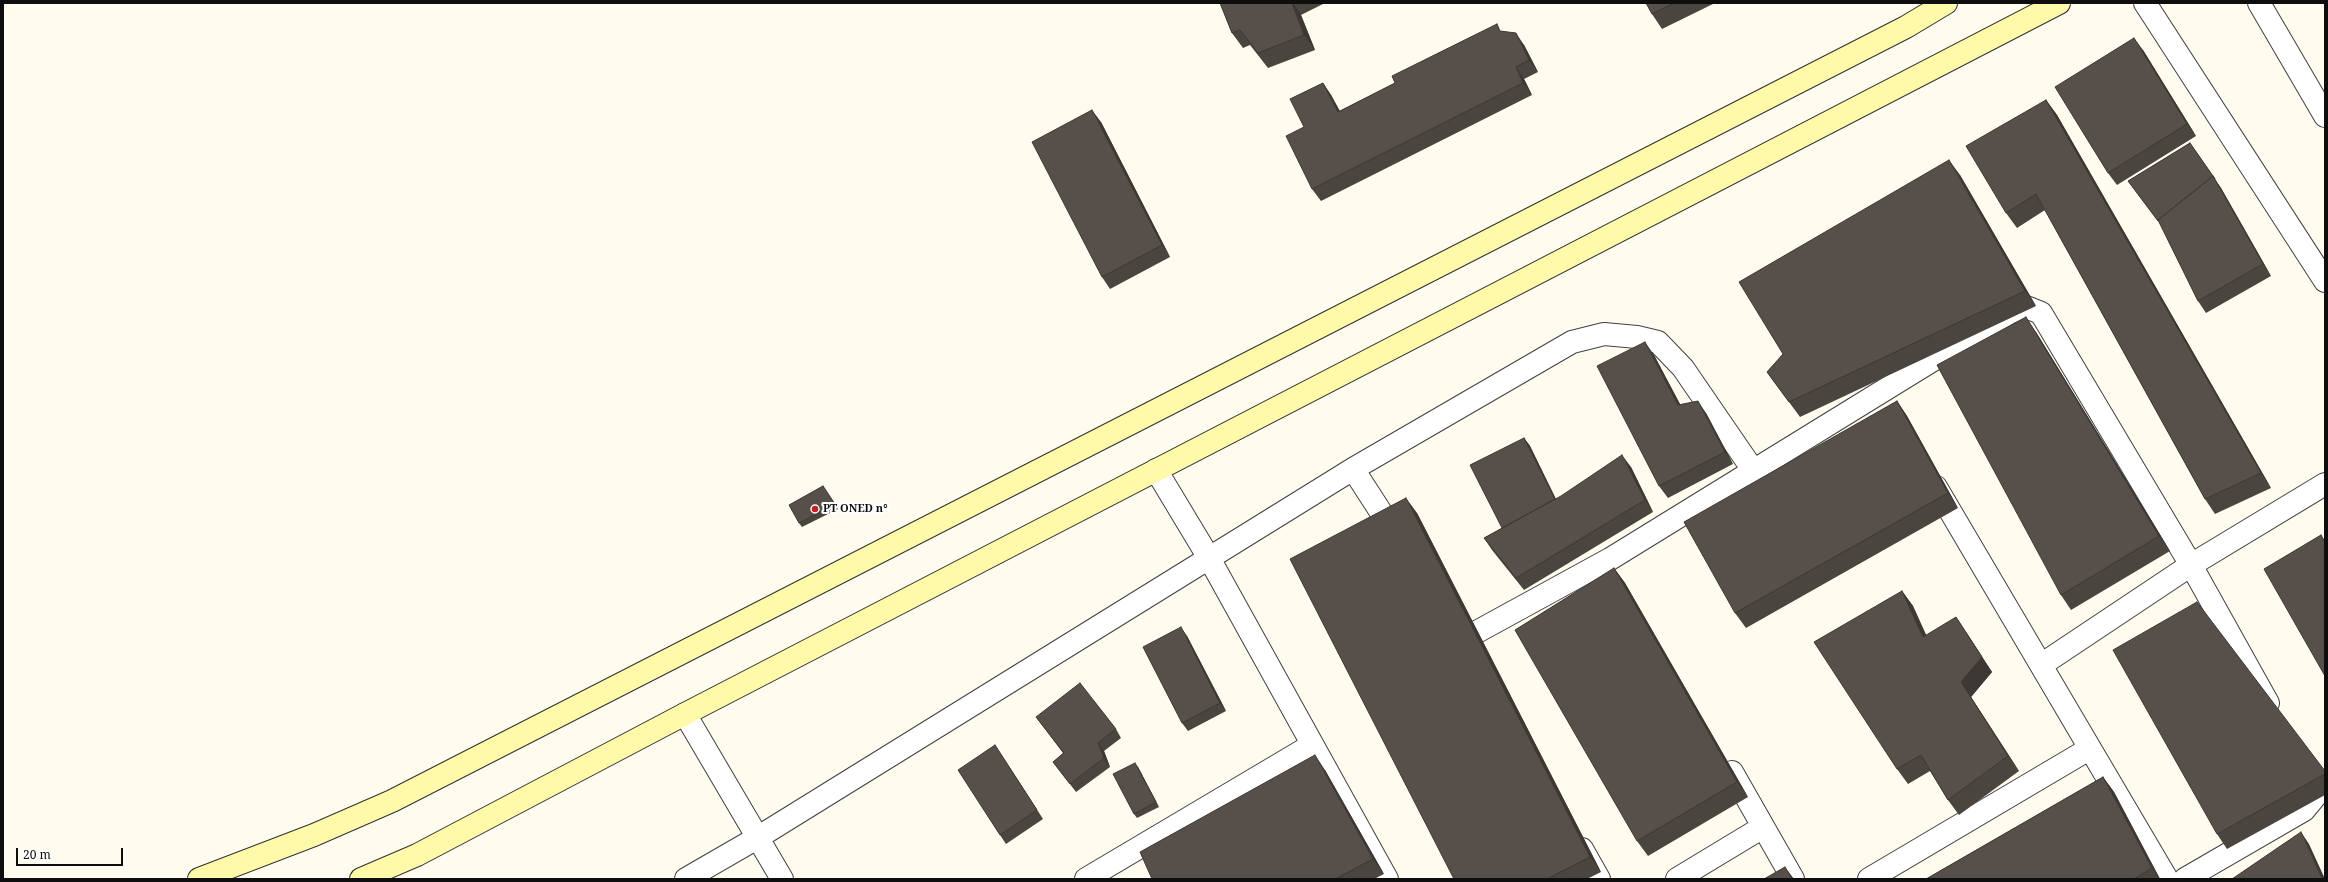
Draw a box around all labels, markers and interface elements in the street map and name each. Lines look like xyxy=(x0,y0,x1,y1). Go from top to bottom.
place label: PT ONED n° xyxy=(823,502,888,516)
marker: PT ONED n° xyxy=(810,504,820,514)
scale bar xyxy=(18,840,125,866)
text: 20 m xyxy=(23,846,51,863)

